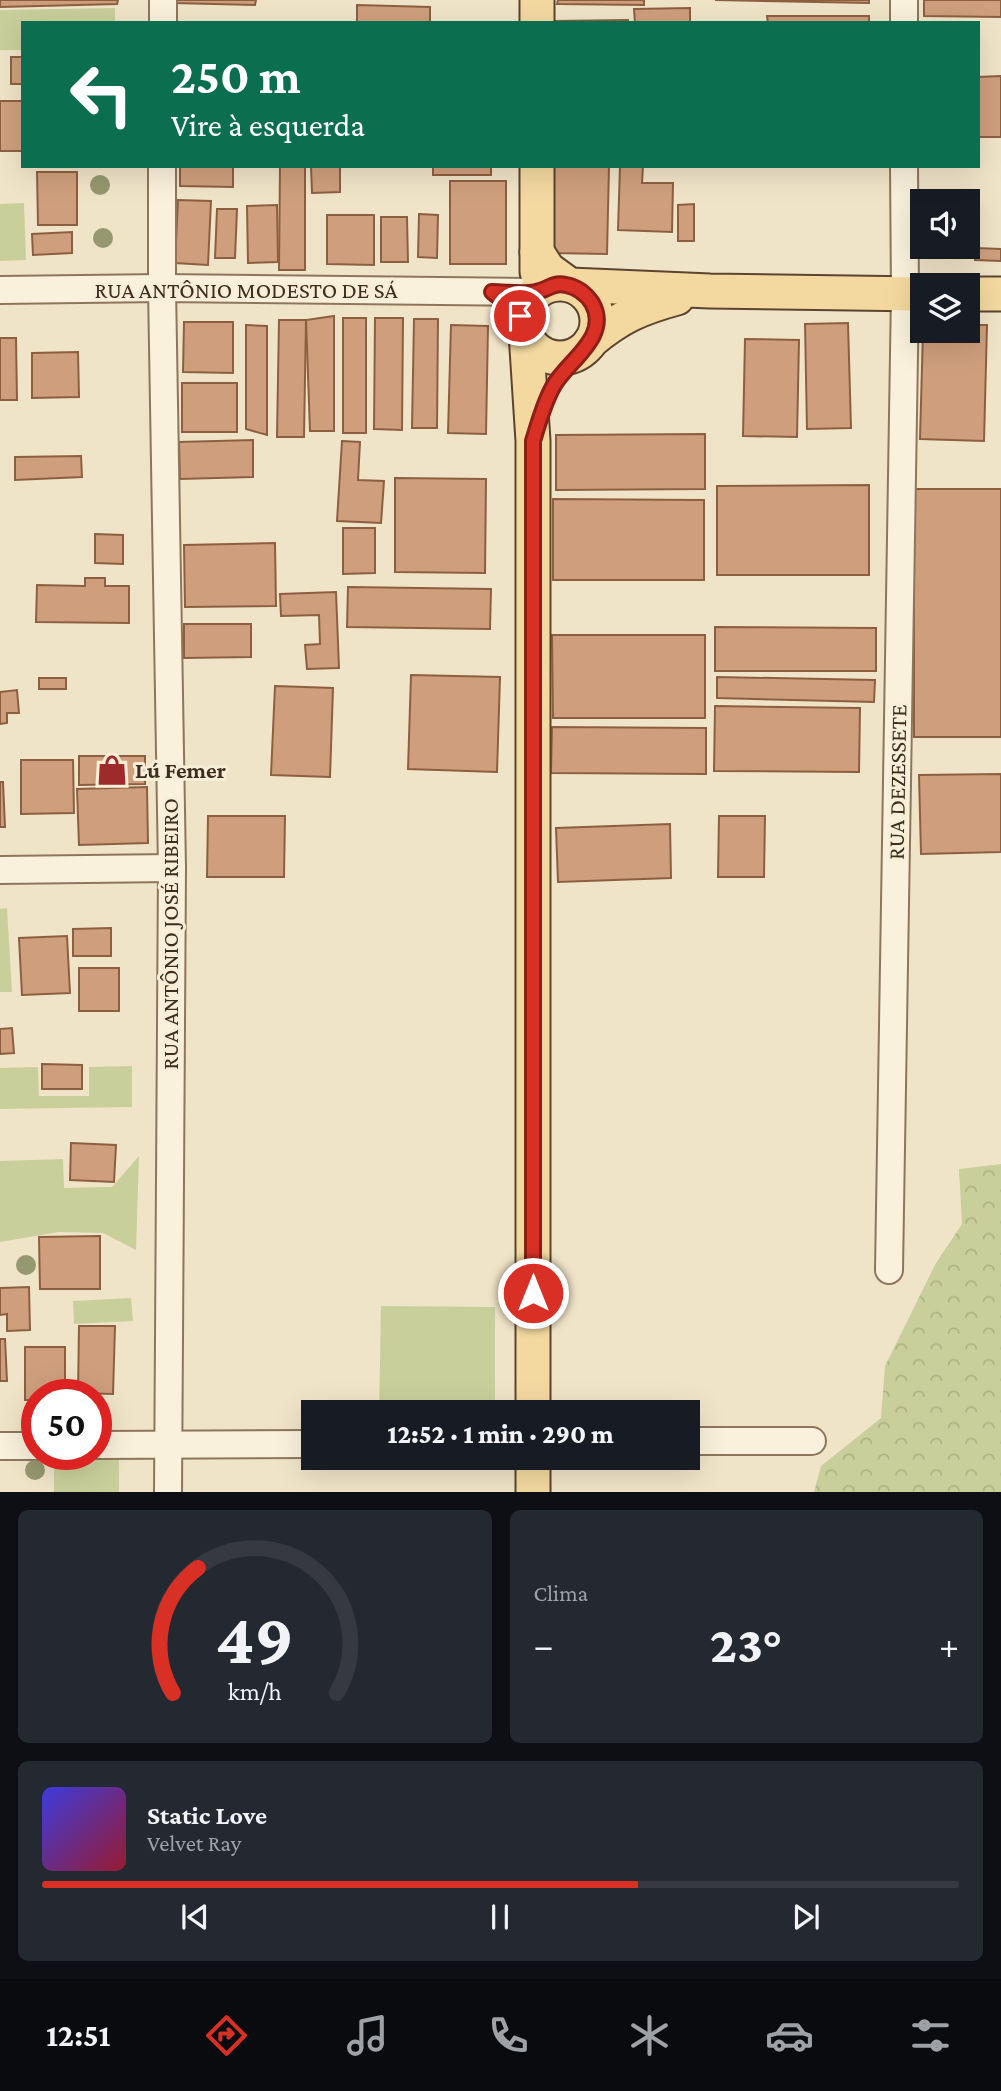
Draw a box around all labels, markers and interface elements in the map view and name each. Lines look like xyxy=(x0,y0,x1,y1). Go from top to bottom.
icon: left xyxy=(56,49,147,140)
text: 250 m xyxy=(171,49,301,104)
text: Vire à esquerda xyxy=(171,107,365,143)
map controls xyxy=(910,189,980,343)
button: sound xyxy=(910,189,980,259)
button: layers xyxy=(910,273,980,343)
street label: RUA ANTÔNIO MODESTO DE SÁ xyxy=(95,277,398,303)
pin xyxy=(490,286,550,346)
icon: arrive xyxy=(501,297,539,335)
street label: RUA DEZESSETE xyxy=(883,704,911,860)
shop icon: Lú Femer xyxy=(95,753,129,787)
place label: Lú Femer xyxy=(135,757,226,783)
street label: RUA ANTÔNIO JOSÉ RIBEIRO xyxy=(157,798,183,1070)
position arrow xyxy=(496,1256,570,1330)
speed limit sign: 50 xyxy=(21,1379,112,1470)
text: 12:52 · 1 min · 290 m xyxy=(387,1420,614,1449)
text: Clima xyxy=(534,1580,588,1606)
text: 49 xyxy=(215,1598,294,1679)
text: 23° xyxy=(710,1615,783,1673)
text: − xyxy=(534,1624,554,1666)
text: + xyxy=(939,1624,959,1666)
text: km/h xyxy=(228,1677,282,1704)
text: Static Love xyxy=(147,1801,267,1830)
text: Velvet Ray xyxy=(147,1830,241,1856)
icon: previous xyxy=(176,1898,214,1936)
icon: pause xyxy=(481,1898,519,1936)
icon: next xyxy=(787,1898,825,1936)
icon: directions xyxy=(202,2011,251,2060)
icon: music xyxy=(343,2011,392,2060)
icon: phone xyxy=(484,2011,533,2060)
icon: climate xyxy=(625,2011,674,2060)
icon: car xyxy=(765,2011,814,2060)
icon: filters xyxy=(906,2011,955,2060)
text: 12:51 xyxy=(46,2017,111,2053)

